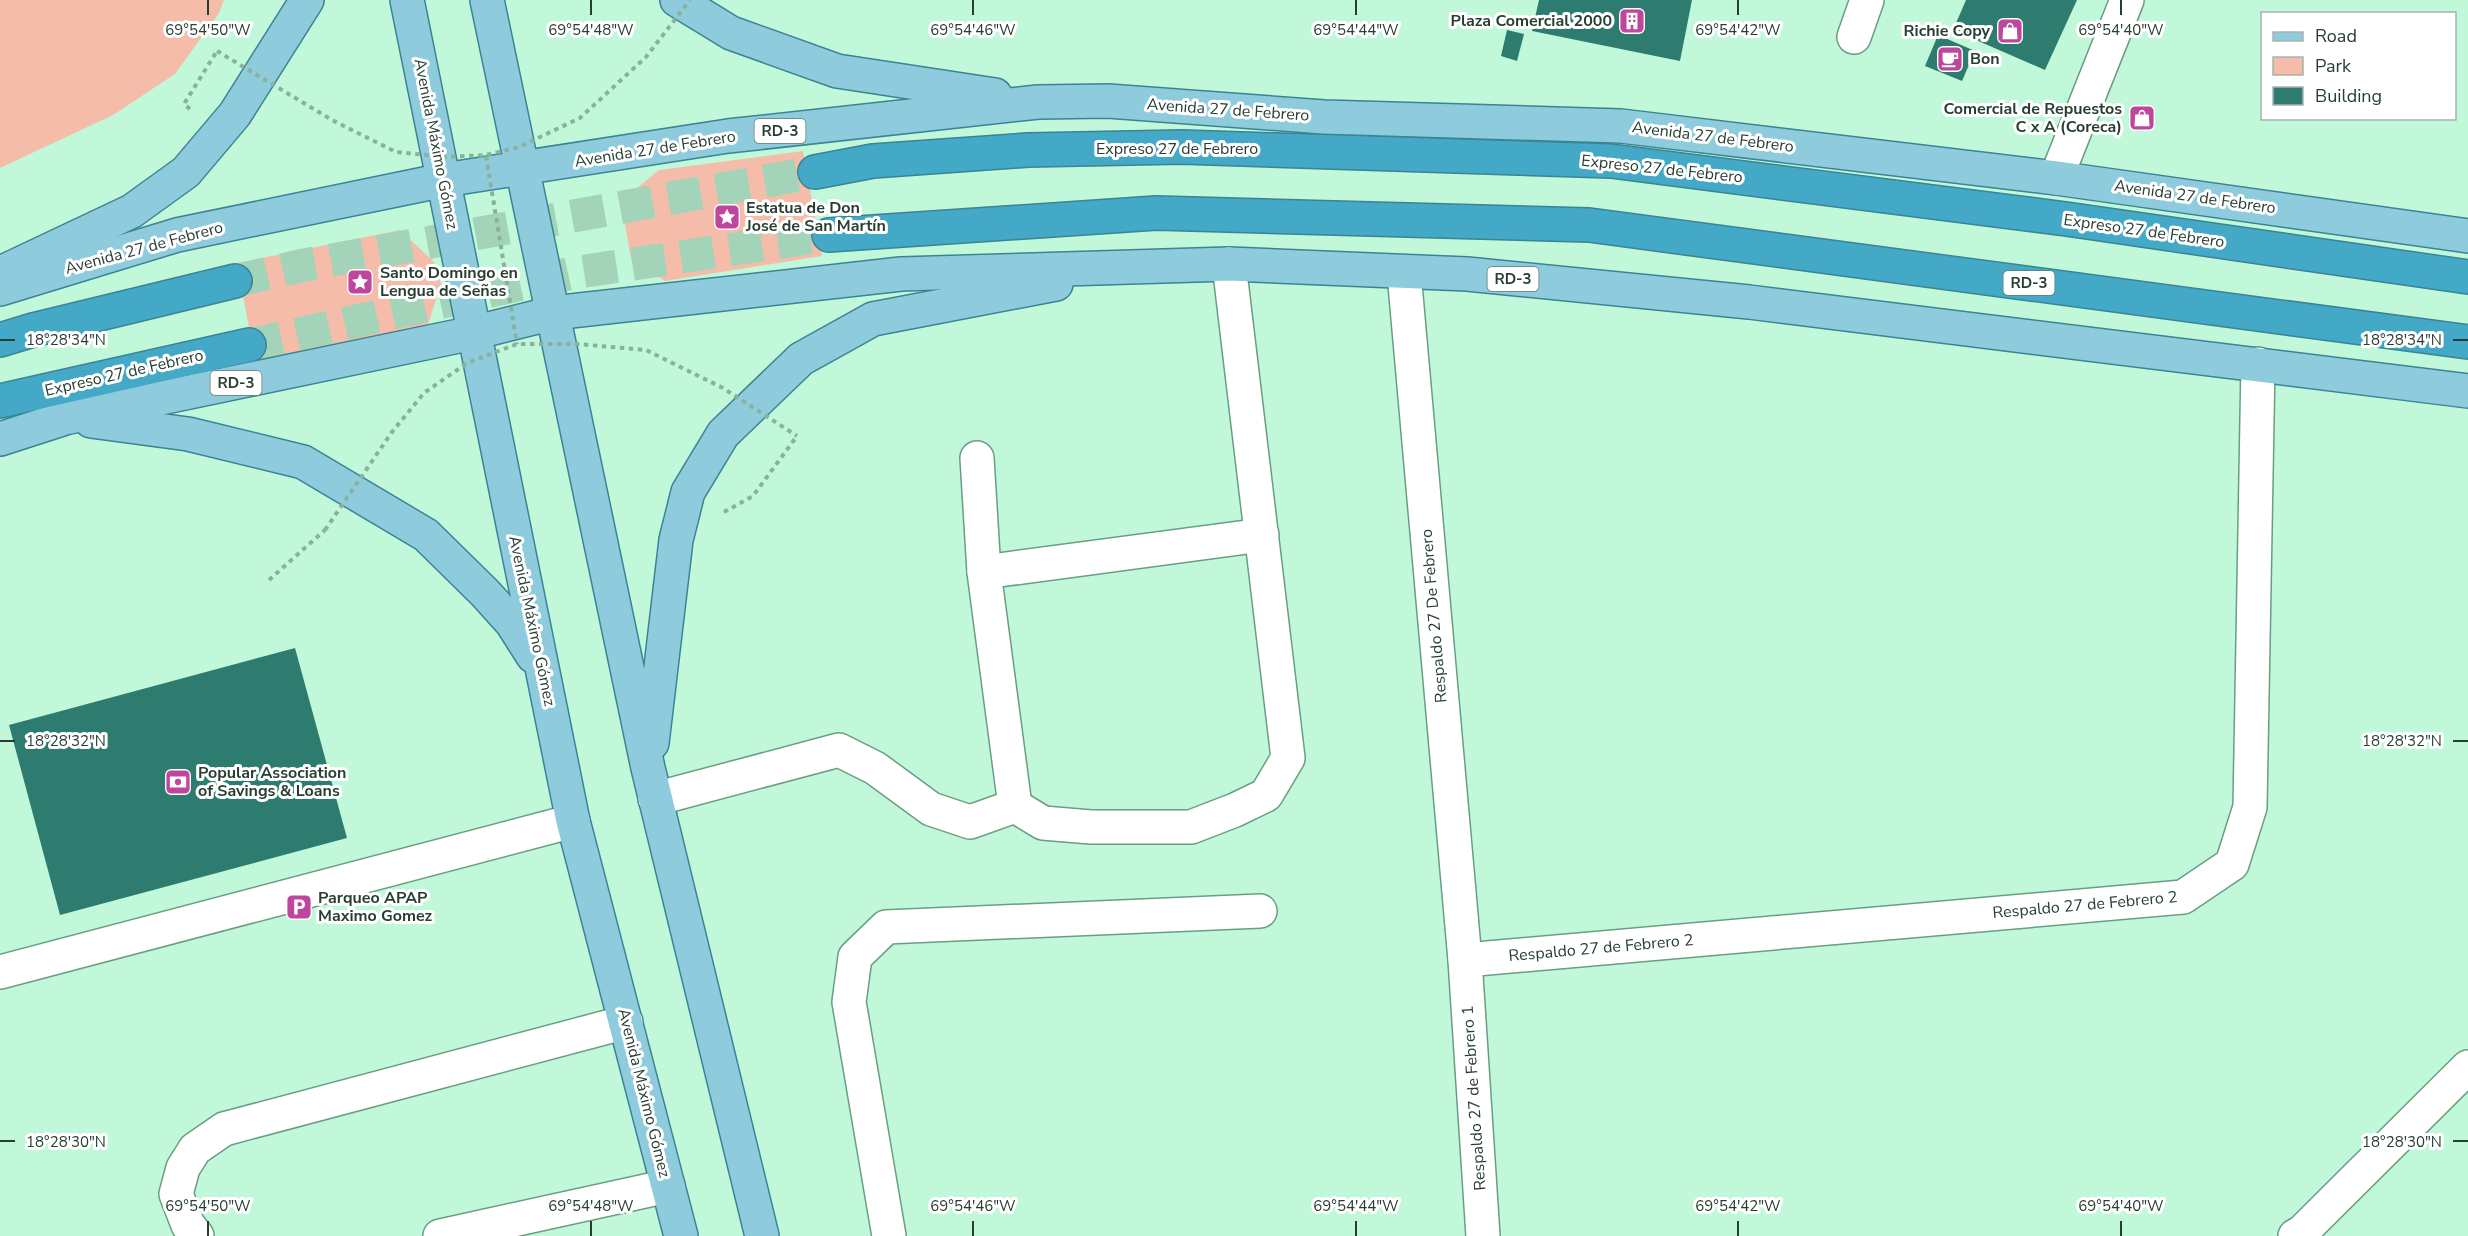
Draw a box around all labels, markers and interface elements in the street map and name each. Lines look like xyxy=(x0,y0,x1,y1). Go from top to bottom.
building icon: Plaza Comercial 2000 xyxy=(1617,6,1647,36)
place label: Plaza Comercial 2000 xyxy=(1451,10,1612,32)
legend xyxy=(2261,12,2456,120)
shop icon: Richie Copy xyxy=(1995,16,2025,46)
text: 69°54'50"W xyxy=(165,20,251,40)
text: 69°54'48"W xyxy=(548,20,634,40)
text: 69°54'46"W xyxy=(930,20,1016,40)
text: 69°54'44"W xyxy=(1313,20,1399,40)
text: 69°54'42"W xyxy=(1695,20,1781,40)
place label: Richie Copy xyxy=(1904,20,1991,42)
text: 69°54'40"W xyxy=(2078,20,2164,40)
text: Road xyxy=(2315,24,2357,48)
cafe icon: Bon xyxy=(1935,44,1965,74)
place label: Bon xyxy=(1970,48,2000,70)
text: Park xyxy=(2315,54,2352,78)
street label: Avenida Máximo Gómez xyxy=(409,57,463,231)
text: Building xyxy=(2315,84,2382,108)
street label: Avenida 27 de Febrero xyxy=(1146,93,1310,127)
place label: Comercial de Repuestos C x A (Coreca) xyxy=(1943,98,2122,138)
shop icon: Comercial de Repuestos C x A (Coreca) xyxy=(2127,103,2157,133)
street label: Avenida 27 de Febrero xyxy=(1631,116,1795,158)
road number: RD-3 xyxy=(754,119,806,143)
street label: Avenida 27 de Febrero xyxy=(573,125,737,173)
street label: Expreso 27 de Febrero xyxy=(1096,138,1258,160)
street label: Expreso 27 de Febrero xyxy=(1580,150,1744,188)
street label: Avenida 27 de Febrero xyxy=(2113,175,2277,219)
place label: Estatua de Don José de San Martín xyxy=(745,197,886,237)
place icon: Estatua de Don José de San Martín xyxy=(712,202,742,232)
street label: Expreso 27 de Febrero xyxy=(2062,209,2226,253)
street label: Avenida 27 de Febrero xyxy=(63,216,226,280)
place label: Santo Domingo en Lengua de Señas xyxy=(380,262,518,302)
place icon: Santo Domingo en Lengua de Señas xyxy=(345,267,375,297)
road number: RD-3 xyxy=(1488,267,1538,291)
road number: RD-3 xyxy=(2004,271,2054,295)
text: 18°28'34"N xyxy=(26,330,106,350)
text: 18°28'34"N xyxy=(2362,330,2442,350)
street label: Expreso 27 de Febrero xyxy=(43,344,206,402)
road number: RD-3 xyxy=(210,371,262,395)
street label: Respaldo 27 De Febrero xyxy=(1415,528,1453,704)
street label: Avenida Máximo Gómez xyxy=(503,534,561,708)
text: 18°28'32"N xyxy=(26,731,106,751)
text: 18°28'32"N xyxy=(2362,731,2442,751)
place label: Popular Association of Savings & Loans xyxy=(198,762,346,802)
bank icon: Popular Association of Savings & Loans xyxy=(163,767,193,797)
street label: Respaldo 27 de Febrero 2 xyxy=(1992,886,2178,924)
place label: Parqueo APAP Maximo Gomez xyxy=(318,887,433,927)
parking icon: Parqueo APAP Maximo Gomez xyxy=(284,892,314,922)
street label: Respaldo 27 de Febrero 2 xyxy=(1508,929,1694,967)
street label: Respaldo 27 de Febrero 1 xyxy=(1457,1005,1491,1191)
street label: Avenida Máximo Gómez xyxy=(612,1006,676,1180)
text: 18°28'30"N xyxy=(26,1132,106,1152)
text: 18°28'30"N xyxy=(2362,1132,2442,1152)
text: 69°54'50"W xyxy=(165,1196,251,1216)
text: 69°54'48"W xyxy=(548,1196,634,1216)
text: 69°54'46"W xyxy=(930,1196,1016,1216)
text: 69°54'44"W xyxy=(1313,1196,1399,1216)
text: 69°54'42"W xyxy=(1695,1196,1781,1216)
text: 69°54'40"W xyxy=(2078,1196,2164,1216)

